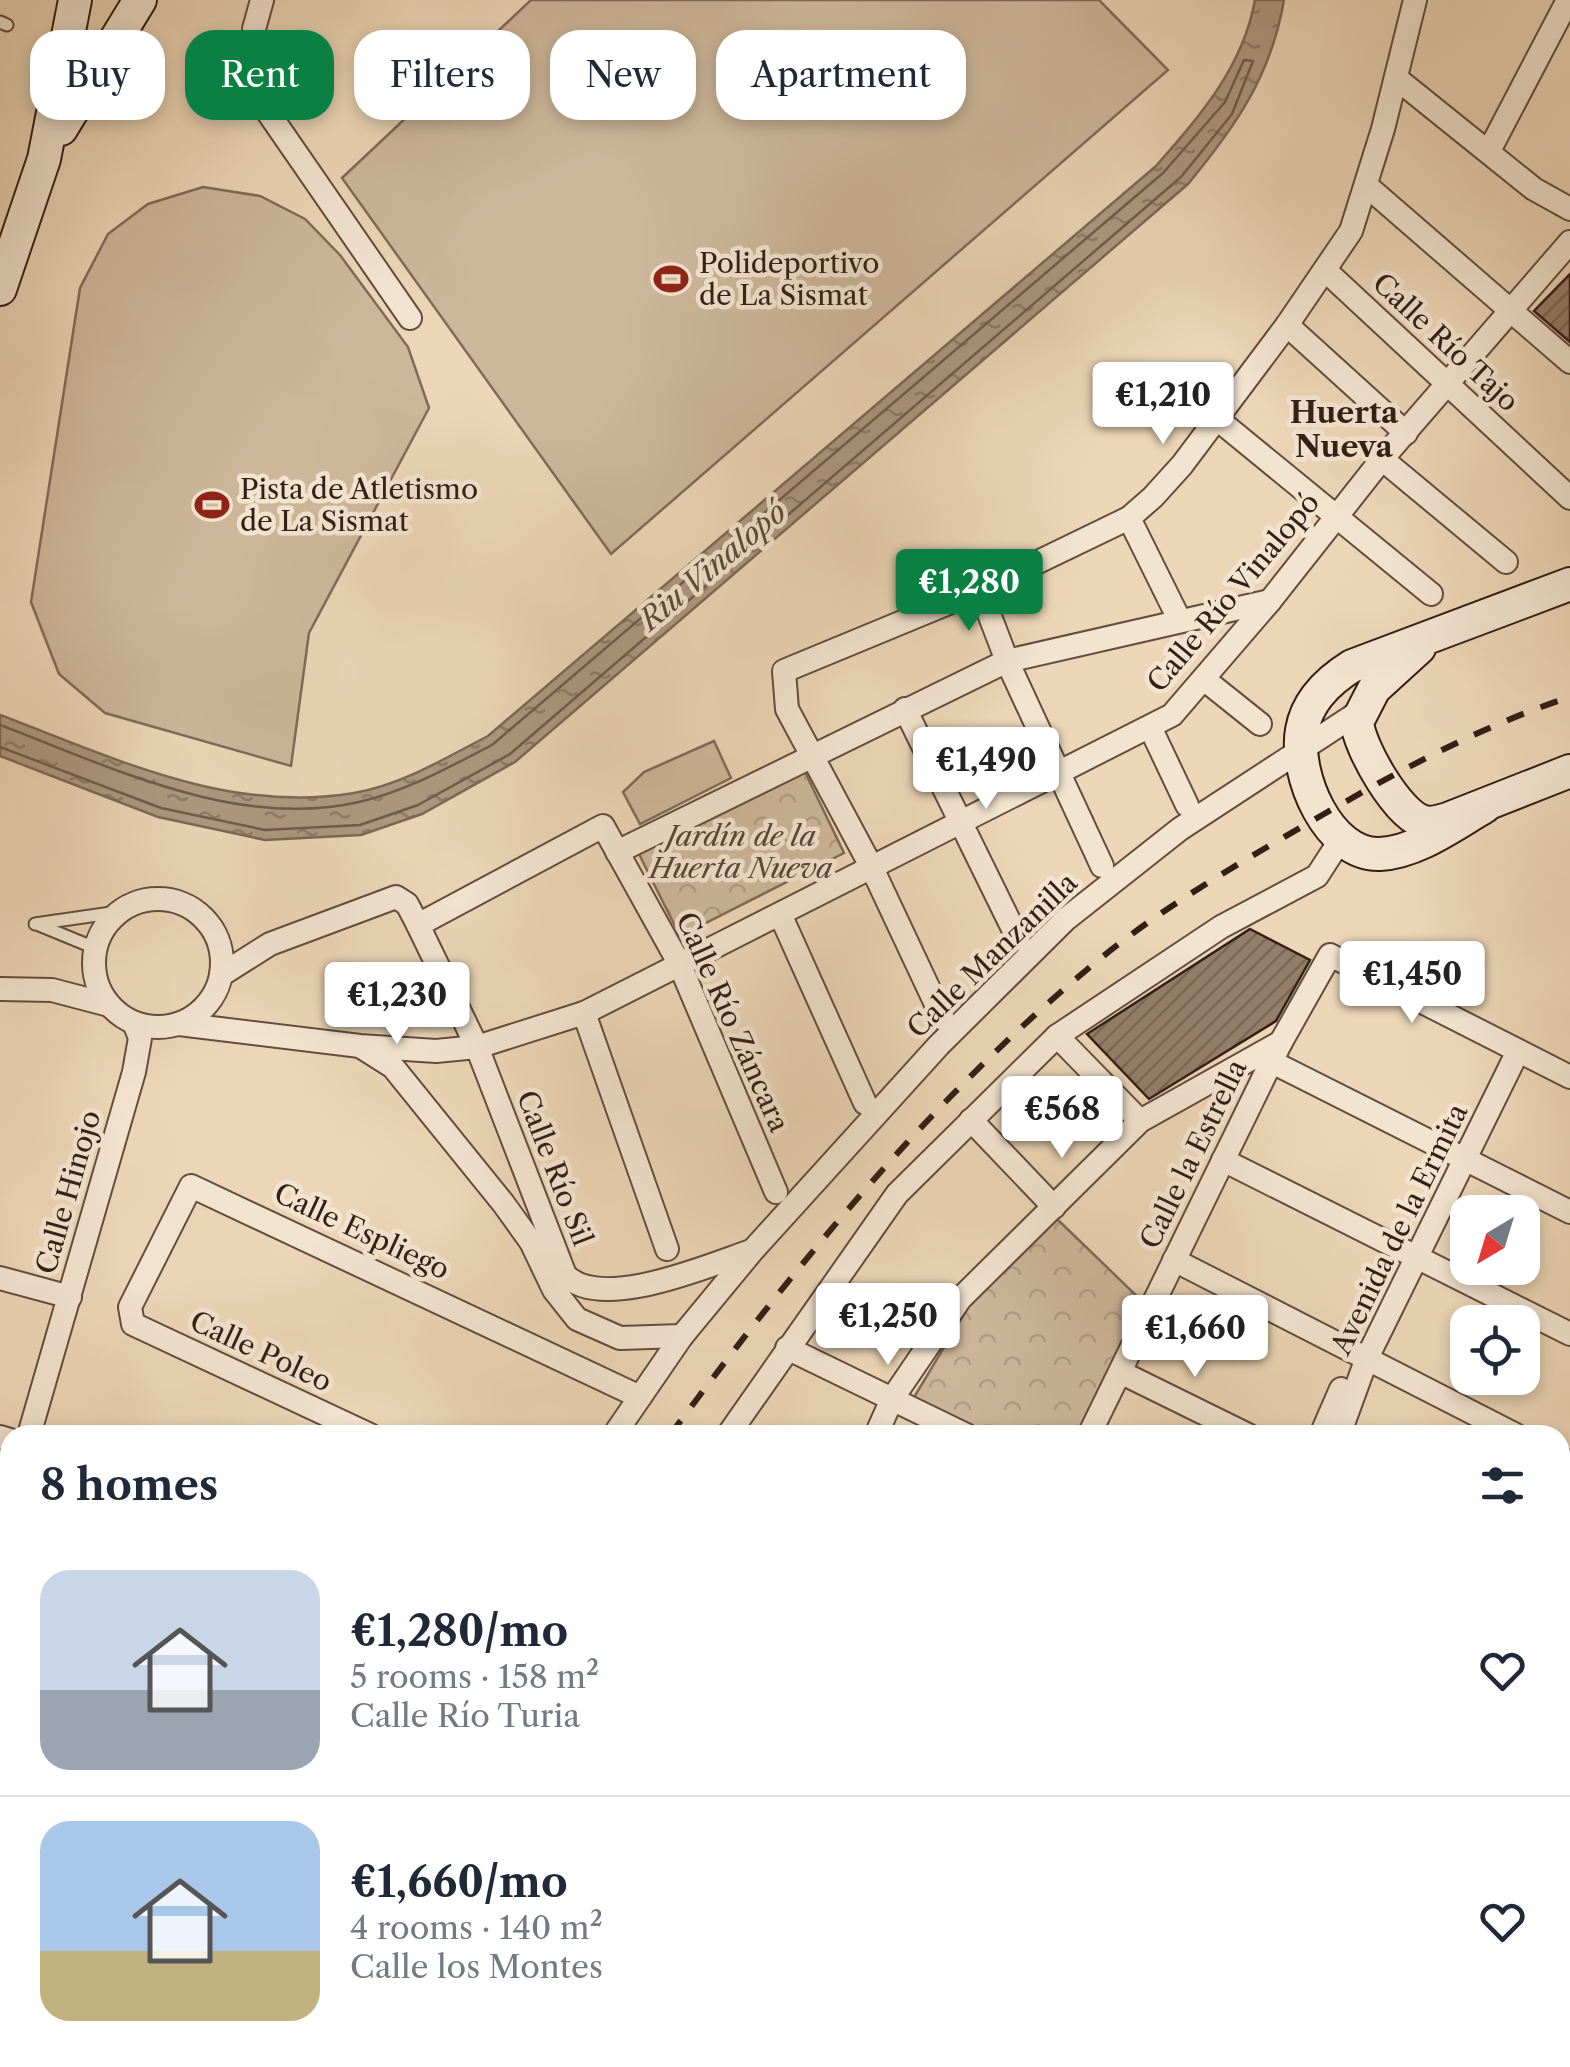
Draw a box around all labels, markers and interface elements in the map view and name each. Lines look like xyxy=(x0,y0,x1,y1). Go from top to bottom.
chip: Buy xyxy=(30,30,165,120)
chip: Rent xyxy=(185,30,334,120)
chip: Filters xyxy=(354,30,530,120)
chip: New xyxy=(550,30,696,120)
chip: Apartment xyxy=(716,30,966,120)
place label: Polideportivo de La Sismat xyxy=(699,246,879,312)
sports icon: Polideportivo de La Sismat xyxy=(652,260,690,298)
street label: Calle Río Tajo xyxy=(1366,266,1526,418)
pin: €1,210 xyxy=(1082,362,1244,447)
text: €1,210 xyxy=(1115,375,1211,414)
district label: Huerta Nueva xyxy=(1290,394,1399,465)
place label: Pista de Atletismo de La Sismat xyxy=(240,472,478,538)
street label: Calle Río Vinalopó xyxy=(1140,485,1326,699)
sports icon: Pista de Atletismo de La Sismat xyxy=(193,486,231,524)
water label: Riu Vinalopó xyxy=(630,493,794,639)
pin: €1,280 xyxy=(888,549,1050,634)
text: €1,280 xyxy=(918,562,1020,601)
pin: €1,490 xyxy=(905,727,1067,812)
text: €1,490 xyxy=(935,740,1037,779)
park label: Jardín de la Huerta Nueva xyxy=(647,819,833,885)
street label: Calle Manzanilla xyxy=(900,865,1084,1045)
street label: Calle Río Záncara xyxy=(669,907,797,1137)
pin: €1,450 xyxy=(1331,941,1493,1026)
text: €1,450 xyxy=(1362,954,1462,993)
pin: €1,230 xyxy=(316,962,478,1047)
text: €1,230 xyxy=(347,975,447,1014)
street label: Calle la Estrella xyxy=(1133,1054,1254,1254)
pin: €568 xyxy=(1003,1076,1121,1161)
street label: Calle Río Sil xyxy=(510,1086,600,1250)
text: €568 xyxy=(1024,1089,1100,1128)
street label: Avenida de la Ermita xyxy=(1323,1098,1475,1361)
street label: Calle Hinojo xyxy=(28,1106,108,1278)
street label: Calle Espliego xyxy=(269,1176,455,1286)
north arrow xyxy=(1450,1195,1540,1285)
map controls xyxy=(1450,1195,1540,1395)
pin: €1,250 xyxy=(807,1283,969,1368)
pin: €1,660 xyxy=(1114,1295,1276,1380)
text: €1,250 xyxy=(838,1296,938,1335)
street label: Calle Poleo xyxy=(185,1303,337,1399)
button: locate xyxy=(1450,1305,1540,1395)
text: €1,660 xyxy=(1144,1308,1246,1347)
icon: filters xyxy=(1475,1458,1530,1513)
text: 8 homes xyxy=(40,1459,218,1511)
text: €1,280/mo xyxy=(350,1605,568,1657)
icon: home xyxy=(120,1610,240,1730)
icon: heart xyxy=(1475,1643,1530,1698)
text: 5 rooms · 158 m² xyxy=(350,1657,599,1696)
text: Calle Río Turia xyxy=(350,1696,580,1735)
text: €1,660/mo xyxy=(350,1856,568,1908)
icon: home xyxy=(120,1861,240,1981)
icon: heart xyxy=(1475,1894,1530,1949)
text: 4 rooms · 140 m² xyxy=(350,1908,603,1947)
text: Calle los Montes xyxy=(350,1947,603,1986)

